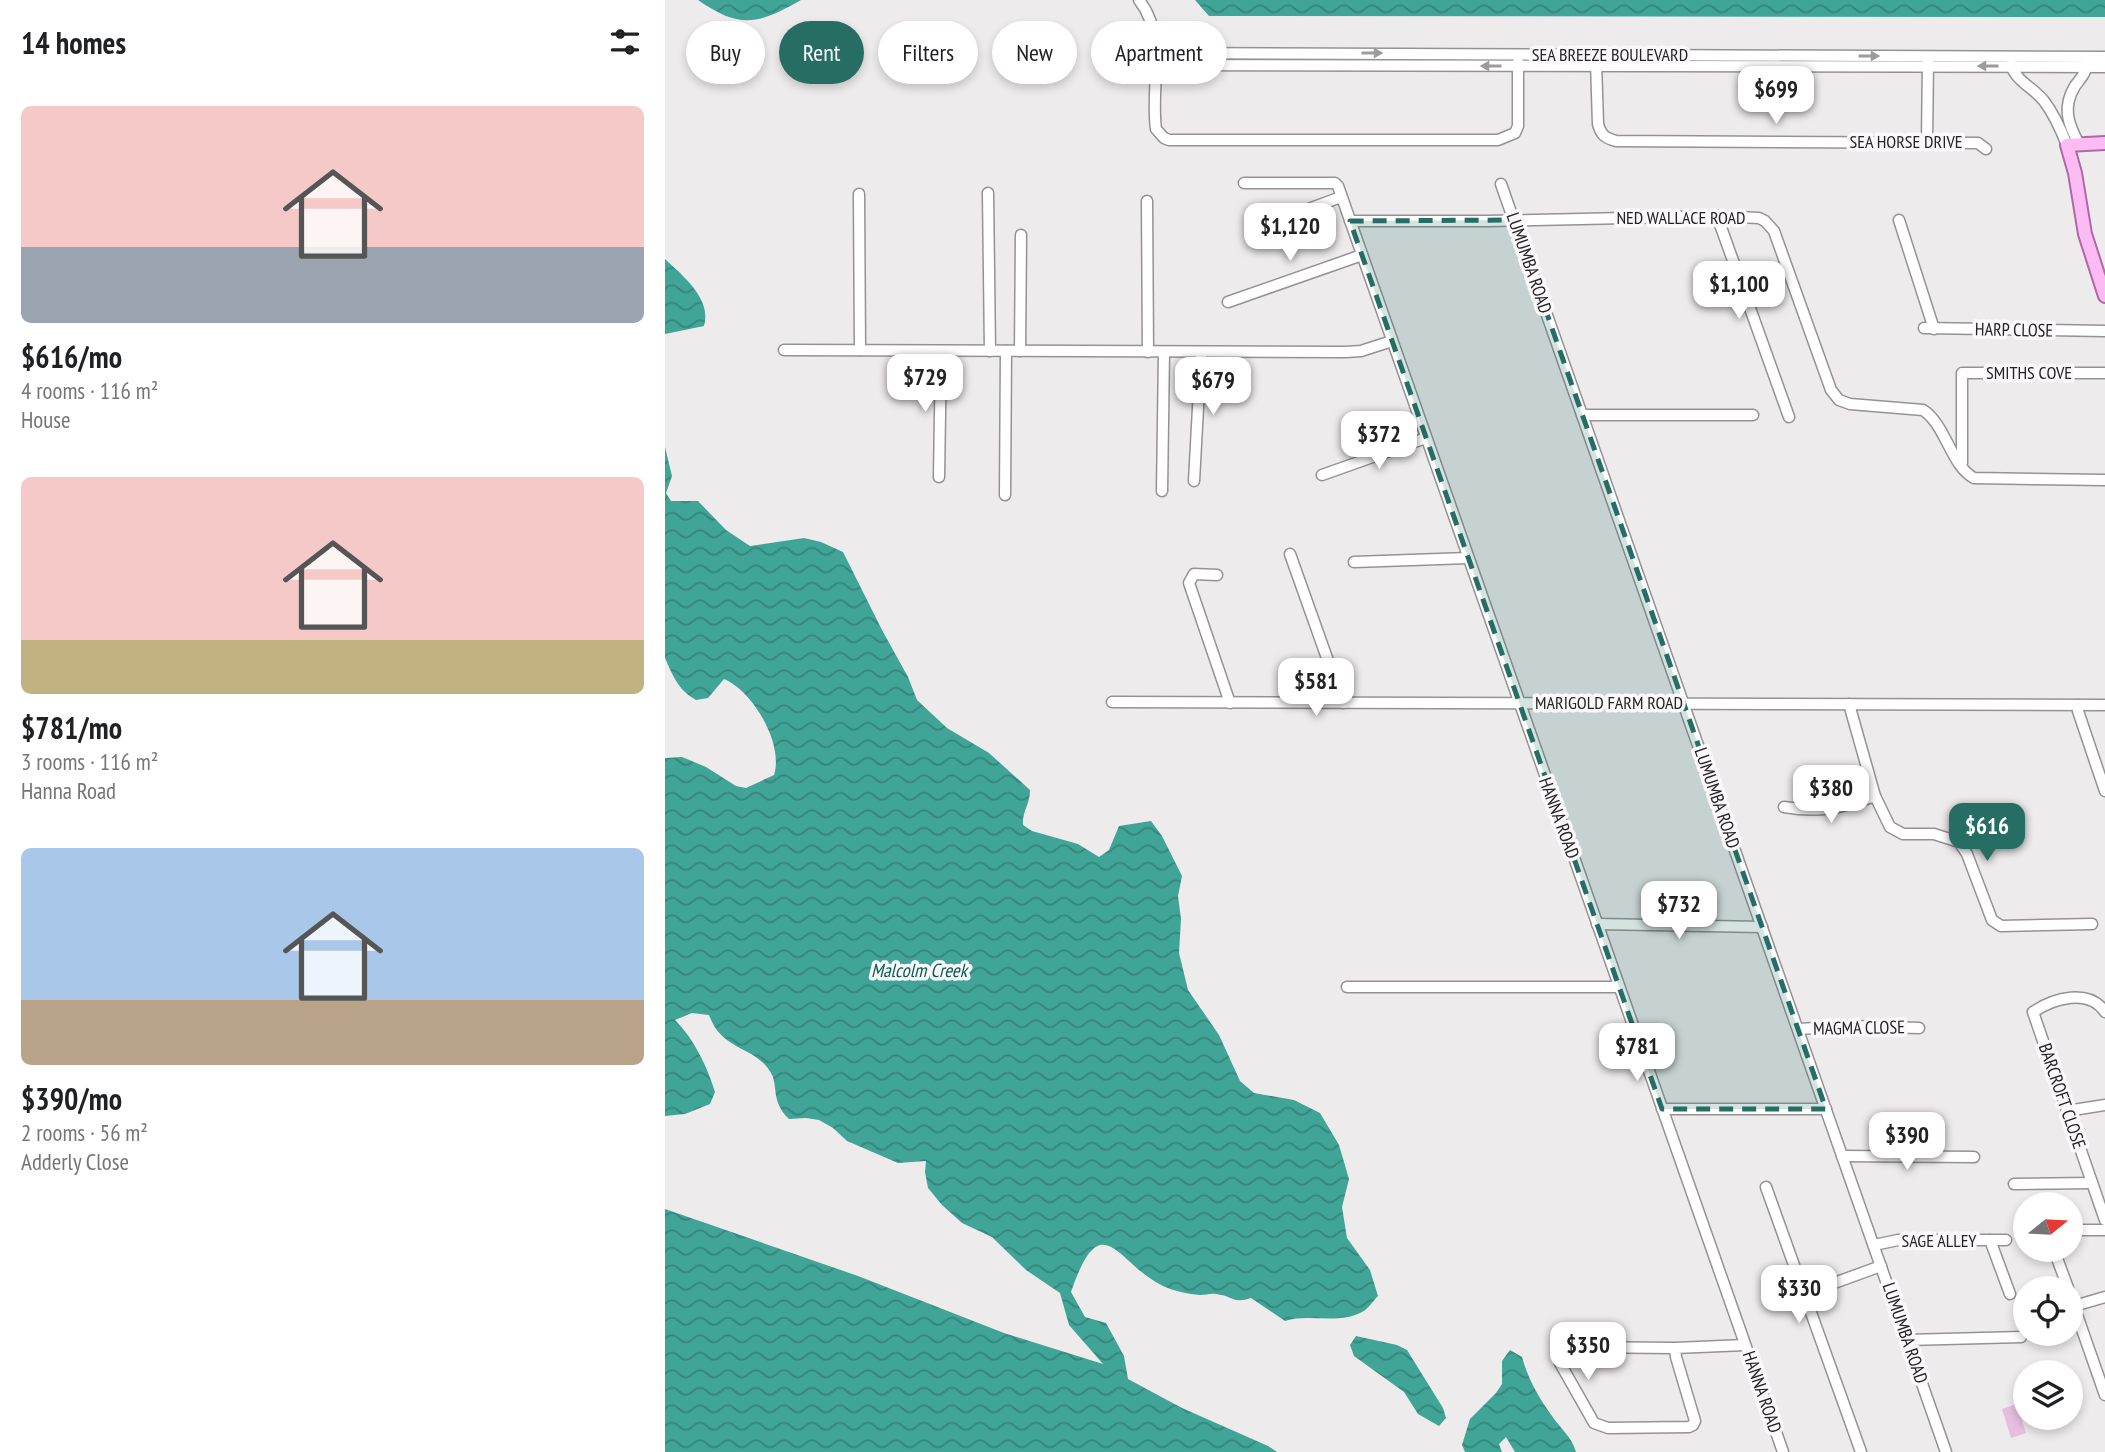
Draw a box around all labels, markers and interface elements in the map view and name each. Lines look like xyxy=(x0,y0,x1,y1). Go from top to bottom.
chip: Buy xyxy=(686,21,765,84)
chip: Rent xyxy=(779,21,864,84)
chip: Filters xyxy=(878,21,978,84)
chip: New xyxy=(992,21,1077,84)
chip: Apartment xyxy=(1091,21,1227,84)
text: 14 homes xyxy=(21,23,126,62)
icon: filters xyxy=(606,23,644,61)
street label: SEA BREEZE BOULEVARD xyxy=(1532,43,1688,66)
one-way arrow xyxy=(1361,47,1383,59)
one-way arrow xyxy=(1858,50,1880,62)
one-way arrow xyxy=(1480,60,1502,72)
one-way arrow xyxy=(1977,60,1999,72)
pin: $699 xyxy=(1735,66,1817,126)
text: $699 xyxy=(1754,74,1798,103)
street label: SEA HORSE DRIVE xyxy=(1850,130,1962,153)
icon: home xyxy=(270,151,396,277)
pin: $1,120 xyxy=(1233,204,1347,263)
street label: NED WALLACE ROAD xyxy=(1616,206,1746,229)
street label: LUMUMBA ROAD xyxy=(1502,209,1557,316)
text: $1,120 xyxy=(1260,211,1320,240)
pin: $1,100 xyxy=(1682,262,1796,321)
text: $1,100 xyxy=(1709,269,1769,298)
street label: HARP CLOSE xyxy=(1975,317,2053,342)
text: $616/mo xyxy=(21,337,122,376)
pin: $729 xyxy=(884,354,966,414)
pin: $679 xyxy=(1172,358,1254,417)
street label: SMITHS COVE xyxy=(1986,361,2072,384)
text: $729 xyxy=(903,362,947,391)
text: $679 xyxy=(1191,365,1235,394)
text: 4 rooms · 116 m² xyxy=(21,376,158,405)
text: House xyxy=(21,405,71,434)
pin: $372 xyxy=(1338,412,1420,471)
text: $372 xyxy=(1357,419,1401,448)
icon: home xyxy=(270,522,396,648)
pin: $581 xyxy=(1275,658,1357,718)
text: $581 xyxy=(1294,666,1338,695)
street label: MARIGOLD FARM ROAD xyxy=(1535,691,1683,714)
text: $781/mo xyxy=(21,708,122,747)
street label: LUMUMBA ROAD xyxy=(1690,744,1745,851)
text: 3 rooms · 116 m² xyxy=(21,747,158,776)
pin: $380 xyxy=(1790,766,1872,825)
text: $380 xyxy=(1809,773,1853,802)
street label: HANNA ROAD xyxy=(1534,774,1585,862)
text: Hanna Road xyxy=(21,776,116,805)
pin: $616 xyxy=(1946,804,2028,863)
text: $616 xyxy=(1965,811,2009,840)
pin: $732 xyxy=(1638,881,1720,941)
text: $732 xyxy=(1657,889,1701,918)
icon: home xyxy=(270,893,396,1019)
water label: Malcolm Creek xyxy=(871,958,970,982)
street label: MAGMA CLOSE xyxy=(1813,1015,1905,1040)
pin: $781 xyxy=(1596,1024,1678,1083)
text: $781 xyxy=(1615,1031,1659,1060)
street label: BARCROFT CLOSE xyxy=(2034,1040,2091,1152)
text: $390/mo xyxy=(21,1079,122,1118)
pin: $390 xyxy=(1866,1112,1948,1172)
text: 2 rooms · 56 m² xyxy=(21,1118,148,1147)
text: $390 xyxy=(1885,1120,1929,1149)
text: Adderly Close xyxy=(21,1147,129,1176)
north arrow xyxy=(2013,1192,2083,1262)
map controls xyxy=(2013,1192,2083,1430)
street label: SAGE ALLEY xyxy=(1901,1229,1977,1252)
pin: $330 xyxy=(1758,1266,1840,1325)
text: $330 xyxy=(1777,1273,1821,1302)
button: locate xyxy=(2013,1276,2083,1346)
street label: LUMUMBA ROAD xyxy=(1878,1279,1933,1386)
pin: $350 xyxy=(1547,1322,1629,1382)
text: $350 xyxy=(1566,1330,1610,1359)
street label: HANNA ROAD xyxy=(1738,1348,1787,1436)
button: layers xyxy=(2013,1360,2083,1430)

